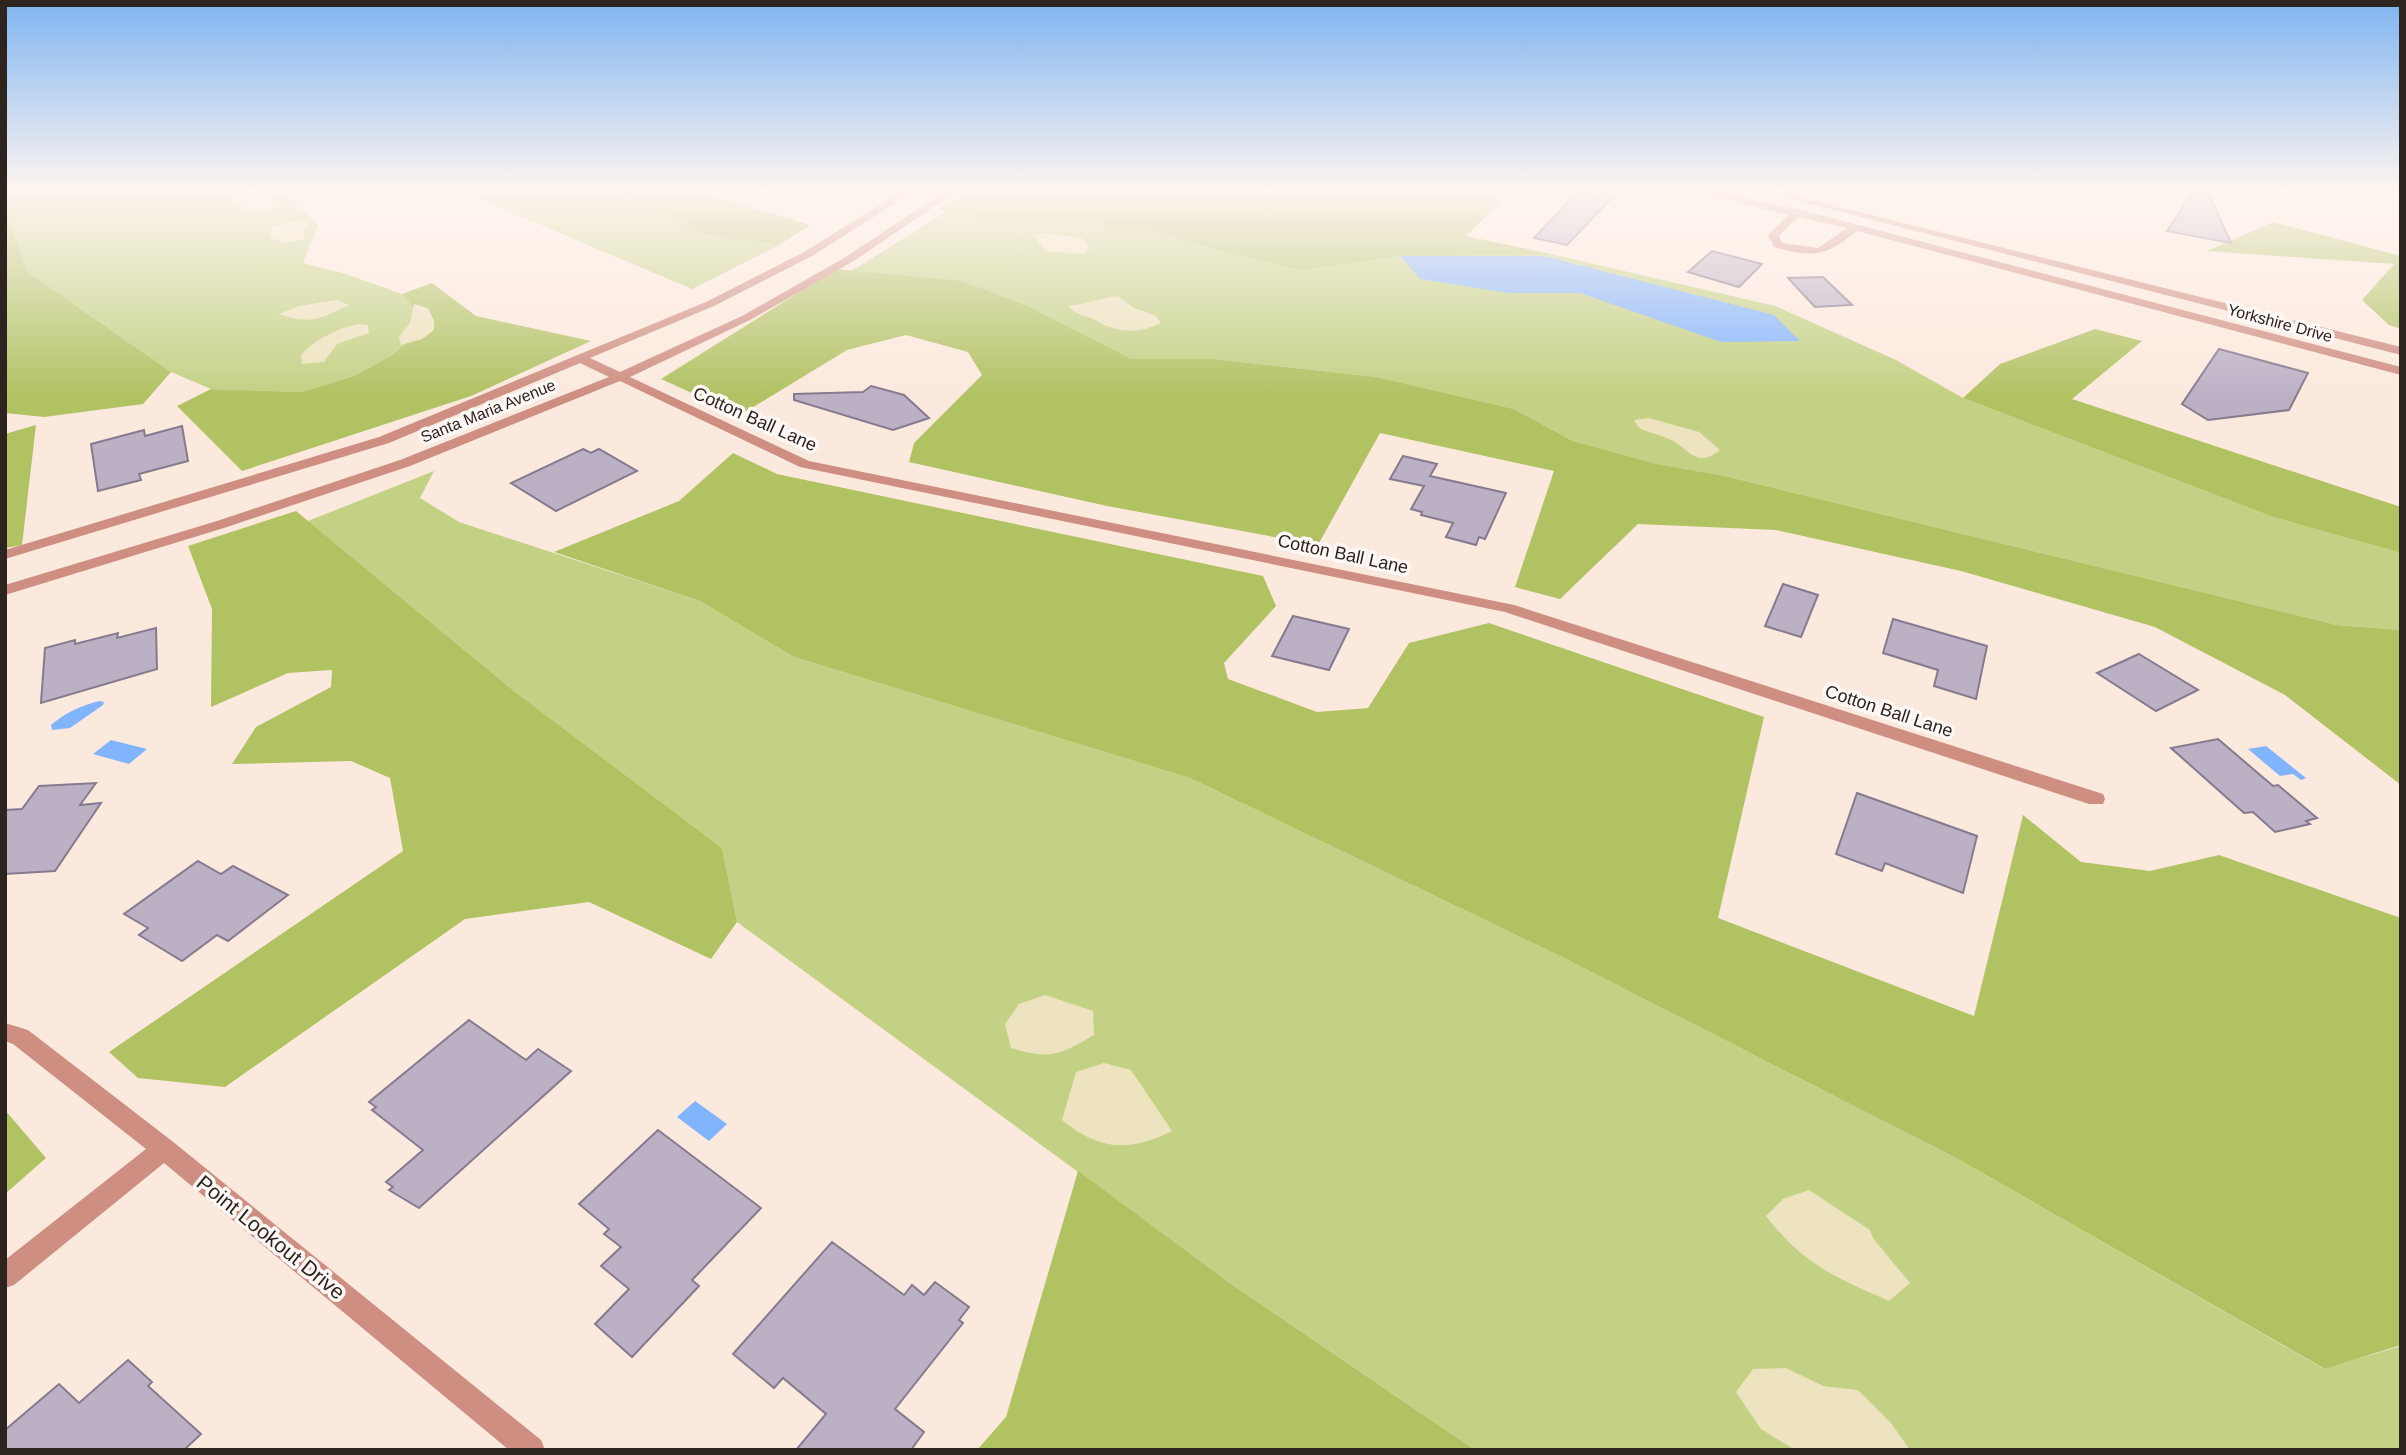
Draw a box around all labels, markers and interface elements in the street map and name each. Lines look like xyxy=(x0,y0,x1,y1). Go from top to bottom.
street label: Yorkshire Drive xyxy=(2226,301,2334,345)
street label: Santa Maria Avenue xyxy=(418,376,558,446)
street label: Cotton Ball Lane xyxy=(690,383,820,455)
street label: Cotton Ball Lane xyxy=(1276,530,1410,578)
street label: Cotton Ball Lane xyxy=(1823,681,1955,741)
street label: Point Lookout Drive xyxy=(193,1170,349,1304)

